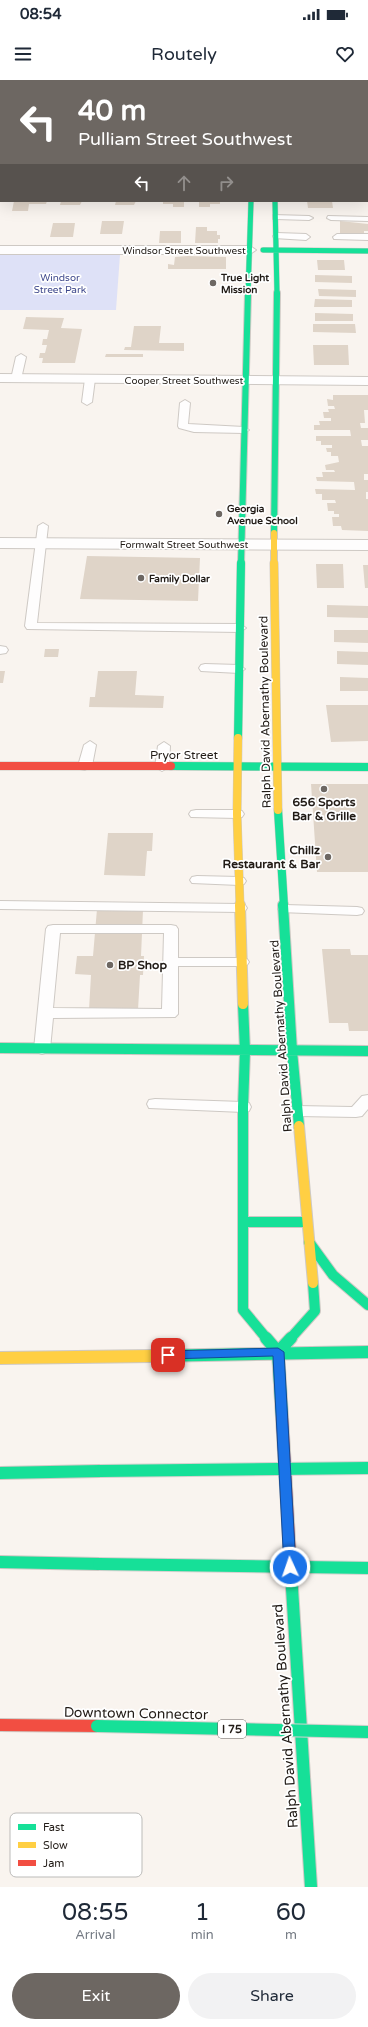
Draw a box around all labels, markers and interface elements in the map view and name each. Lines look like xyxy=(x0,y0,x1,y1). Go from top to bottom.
text: 08:54 xyxy=(20,5,62,23)
icon: menu xyxy=(12,43,34,65)
text: Routely xyxy=(151,43,217,65)
icon: heart xyxy=(334,43,356,65)
text: 40 m xyxy=(78,94,146,128)
icon: left xyxy=(12,96,64,148)
text: Pulliam Street Southwest xyxy=(78,128,292,150)
icon: left xyxy=(131,172,153,194)
icon: ahead xyxy=(173,172,195,194)
icon: right xyxy=(215,172,237,194)
street label: Windsor Street Southwest xyxy=(122,245,246,257)
park label: Windsor Street Park xyxy=(34,272,87,296)
place label: True Light Mission xyxy=(220,272,269,296)
marker: True Light Mission xyxy=(208,278,218,288)
street label: Cooper Street Southwest xyxy=(125,375,244,387)
place label: Georgia Avenue School xyxy=(227,503,298,527)
marker: Georgia Avenue School xyxy=(214,509,224,519)
street label: Formwalt Street Southwest xyxy=(120,539,248,551)
marker: Family Dollar xyxy=(136,573,146,583)
place label: Family Dollar xyxy=(149,573,210,585)
street label: Ralph David Abernathy Boulevard xyxy=(256,616,274,808)
street label: Pryor Street xyxy=(150,748,219,762)
marker: 656 Sports Bar & Grille xyxy=(319,784,329,794)
place label: 656 Sports Bar & Grille xyxy=(292,795,356,823)
place label: Chillz Restaurant & Bar xyxy=(223,843,320,871)
marker: Chillz Restaurant & Bar xyxy=(323,852,333,862)
street label: Ralph David Abernathy Boulevard xyxy=(267,939,295,1133)
place label: BP Shop xyxy=(118,958,167,973)
marker: BP Shop xyxy=(105,960,115,970)
pin xyxy=(151,1338,185,1372)
icon: arrive xyxy=(157,1344,179,1366)
position arrow xyxy=(269,1546,311,1588)
street label: Ralph David Abernathy Boulevard xyxy=(269,1603,302,1829)
street label: Downtown Connector xyxy=(64,1704,209,1723)
road number: I 75 xyxy=(218,1720,246,1738)
legend xyxy=(10,1813,142,1877)
text: Fast xyxy=(43,1821,64,1834)
text: Slow xyxy=(43,1839,68,1852)
text: Jam xyxy=(43,1857,64,1870)
text: 08:55 xyxy=(62,1898,129,1927)
text: 1 xyxy=(195,1898,210,1927)
text: 60 xyxy=(276,1898,306,1927)
text: Arrival xyxy=(75,1927,115,1943)
text: min xyxy=(191,1927,214,1943)
text: m xyxy=(285,1927,297,1943)
button: Exit xyxy=(12,1973,180,2019)
button: Share xyxy=(188,1973,356,2019)

